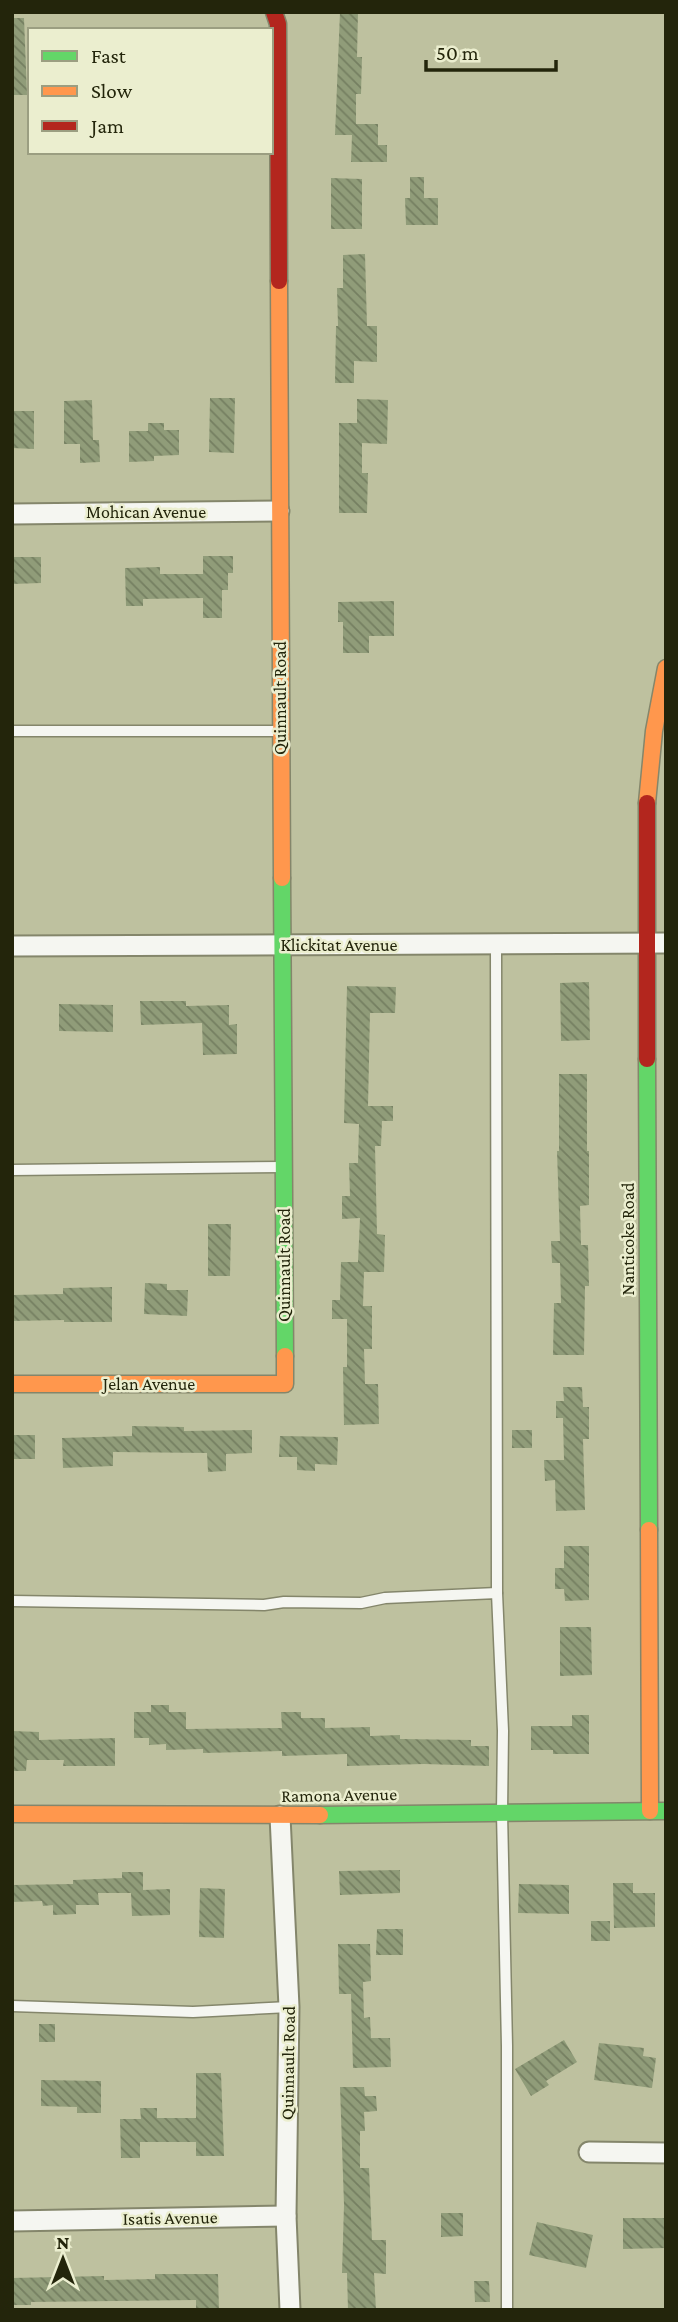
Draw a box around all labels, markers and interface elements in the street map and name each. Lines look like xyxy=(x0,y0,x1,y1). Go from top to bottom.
legend xyxy=(28,28,273,154)
scale bar xyxy=(426,28,556,72)
text: 50 m xyxy=(436,41,479,65)
text: Fast xyxy=(91,44,127,68)
text: Slow xyxy=(91,79,133,103)
text: Jam xyxy=(89,114,124,138)
street label: Mohican Avenue xyxy=(86,502,206,522)
street label: Quinnault Road xyxy=(270,640,290,755)
street label: Klickitat Avenue xyxy=(280,935,398,955)
street label: Nanticoke Road xyxy=(618,1182,638,1295)
street label: Quinnault Road xyxy=(274,1207,294,1322)
street label: Jelan Avenue xyxy=(101,1374,195,1394)
street label: Ramona Avenue xyxy=(281,1784,397,1806)
street label: Quinnault Road xyxy=(277,2005,299,2120)
street label: Isatis Avenue xyxy=(122,2207,218,2229)
north arrow xyxy=(28,2224,98,2294)
text: N xyxy=(57,2232,70,2253)

